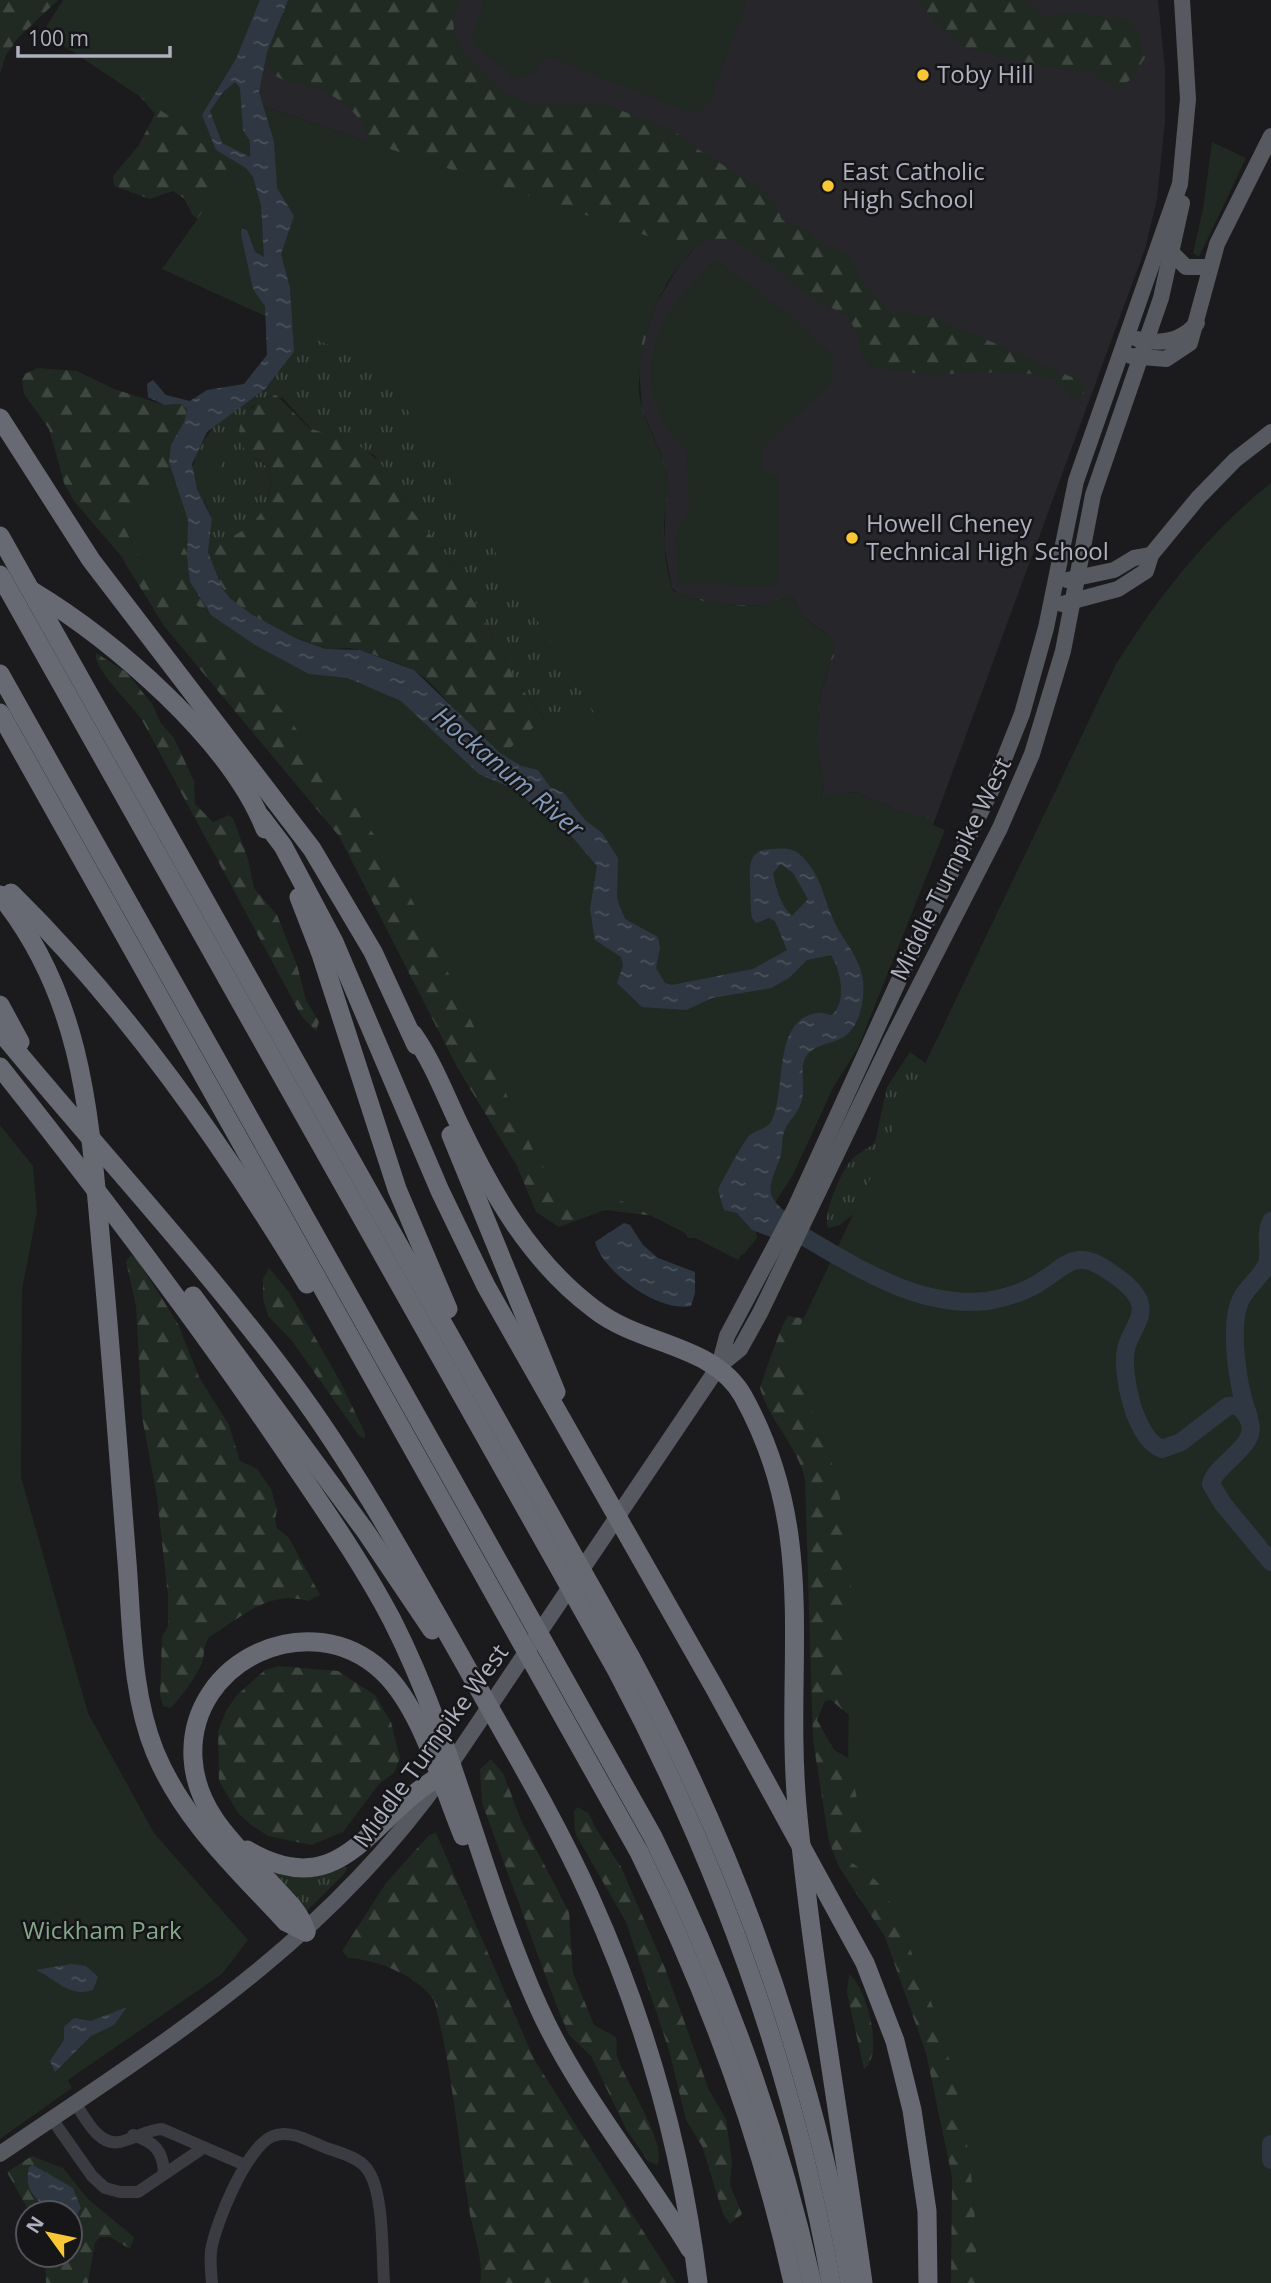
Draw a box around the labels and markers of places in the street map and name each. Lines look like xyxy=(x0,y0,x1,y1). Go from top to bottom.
place label: Toby Hill xyxy=(937,57,1033,90)
marker: Toby Hill xyxy=(915,67,931,83)
place label: East Catholic High School xyxy=(842,154,985,215)
marker: East Catholic High School xyxy=(820,178,836,194)
place label: Howell Cheney Technical High School xyxy=(866,506,1109,567)
marker: Howell Cheney Technical High School xyxy=(844,530,860,546)

